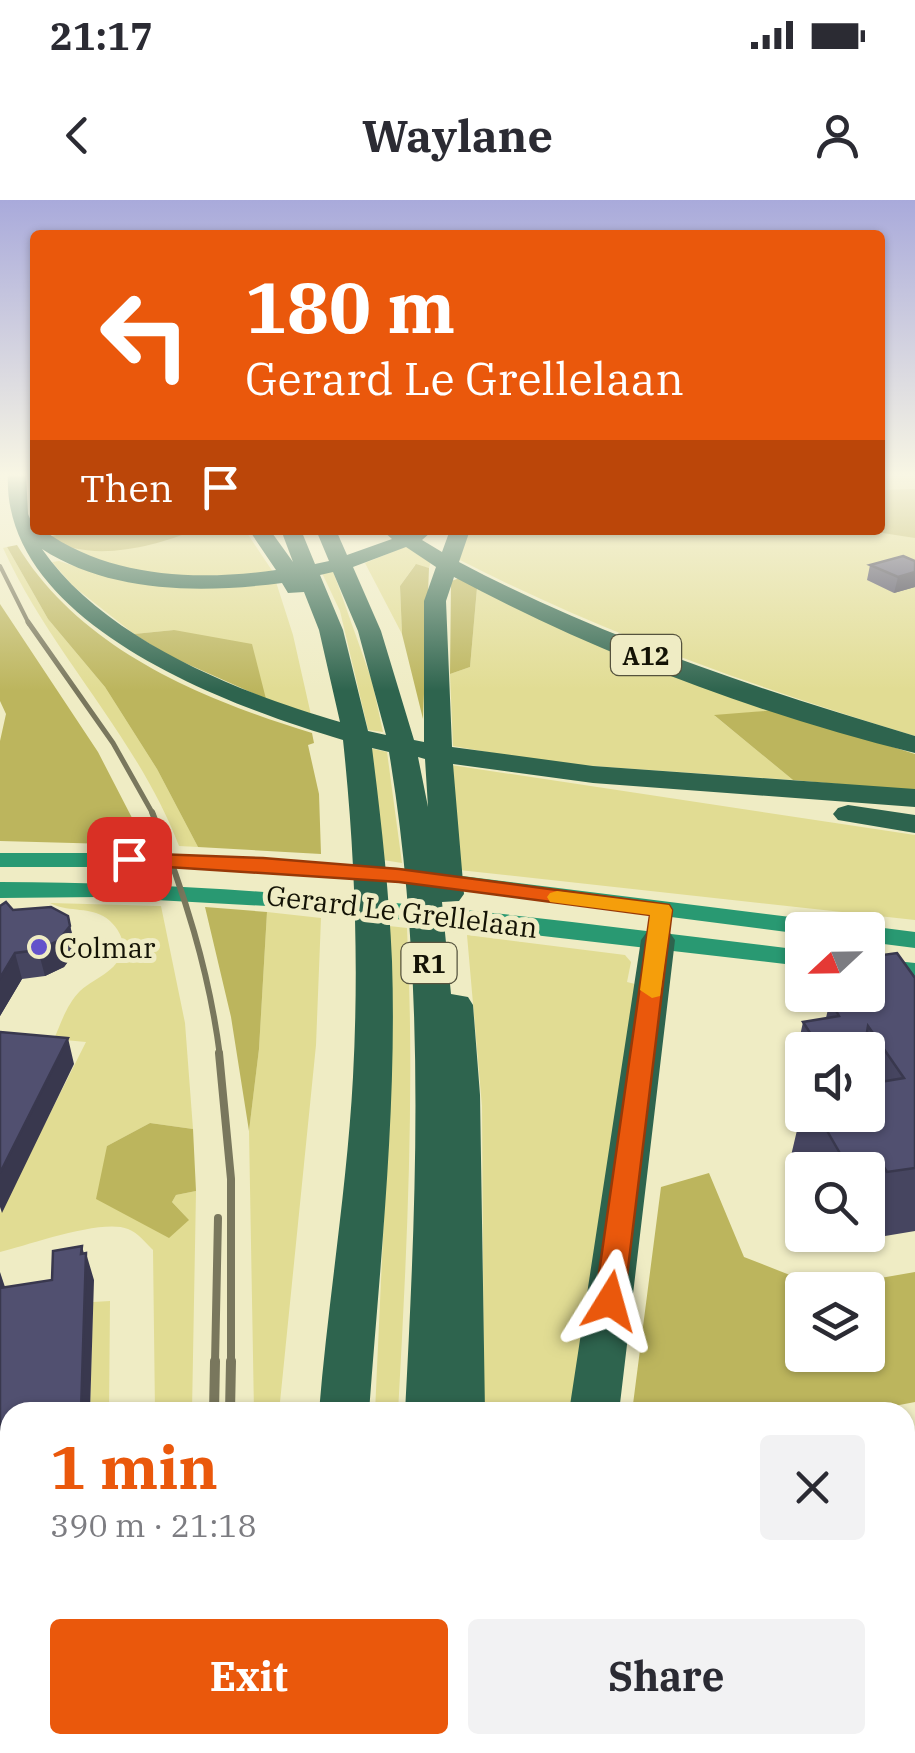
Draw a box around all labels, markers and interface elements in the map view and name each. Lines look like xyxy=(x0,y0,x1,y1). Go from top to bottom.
text: 21:17 xyxy=(50,11,153,60)
text: Waylane xyxy=(362,106,553,164)
icon: back xyxy=(50,108,105,163)
icon: person xyxy=(810,108,865,163)
text: 180 m xyxy=(245,261,455,352)
icon: left xyxy=(80,270,210,400)
text: Gerard Le Grellelaan xyxy=(245,349,684,407)
icon: arrive xyxy=(193,460,248,515)
text: Then xyxy=(80,463,173,512)
road number: A12 xyxy=(611,635,681,675)
pin xyxy=(87,817,172,902)
icon: arrive xyxy=(102,832,157,887)
street label: Gerard Le Grellelaan xyxy=(264,876,540,946)
north arrow xyxy=(785,912,885,1012)
map controls xyxy=(785,912,885,1372)
place label: Colmar xyxy=(59,929,156,966)
marker: Colmar xyxy=(28,936,50,958)
road number: R1 xyxy=(402,943,456,983)
button: sound xyxy=(785,1032,885,1132)
button: search xyxy=(785,1152,885,1252)
position arrow xyxy=(558,1249,662,1353)
button: layers xyxy=(785,1272,885,1372)
text: 1 min xyxy=(50,1427,218,1506)
button: close xyxy=(760,1435,865,1540)
text: 390 m · 21:18 xyxy=(50,1504,257,1546)
button: Exit xyxy=(50,1619,448,1734)
button: Share xyxy=(468,1619,865,1734)

